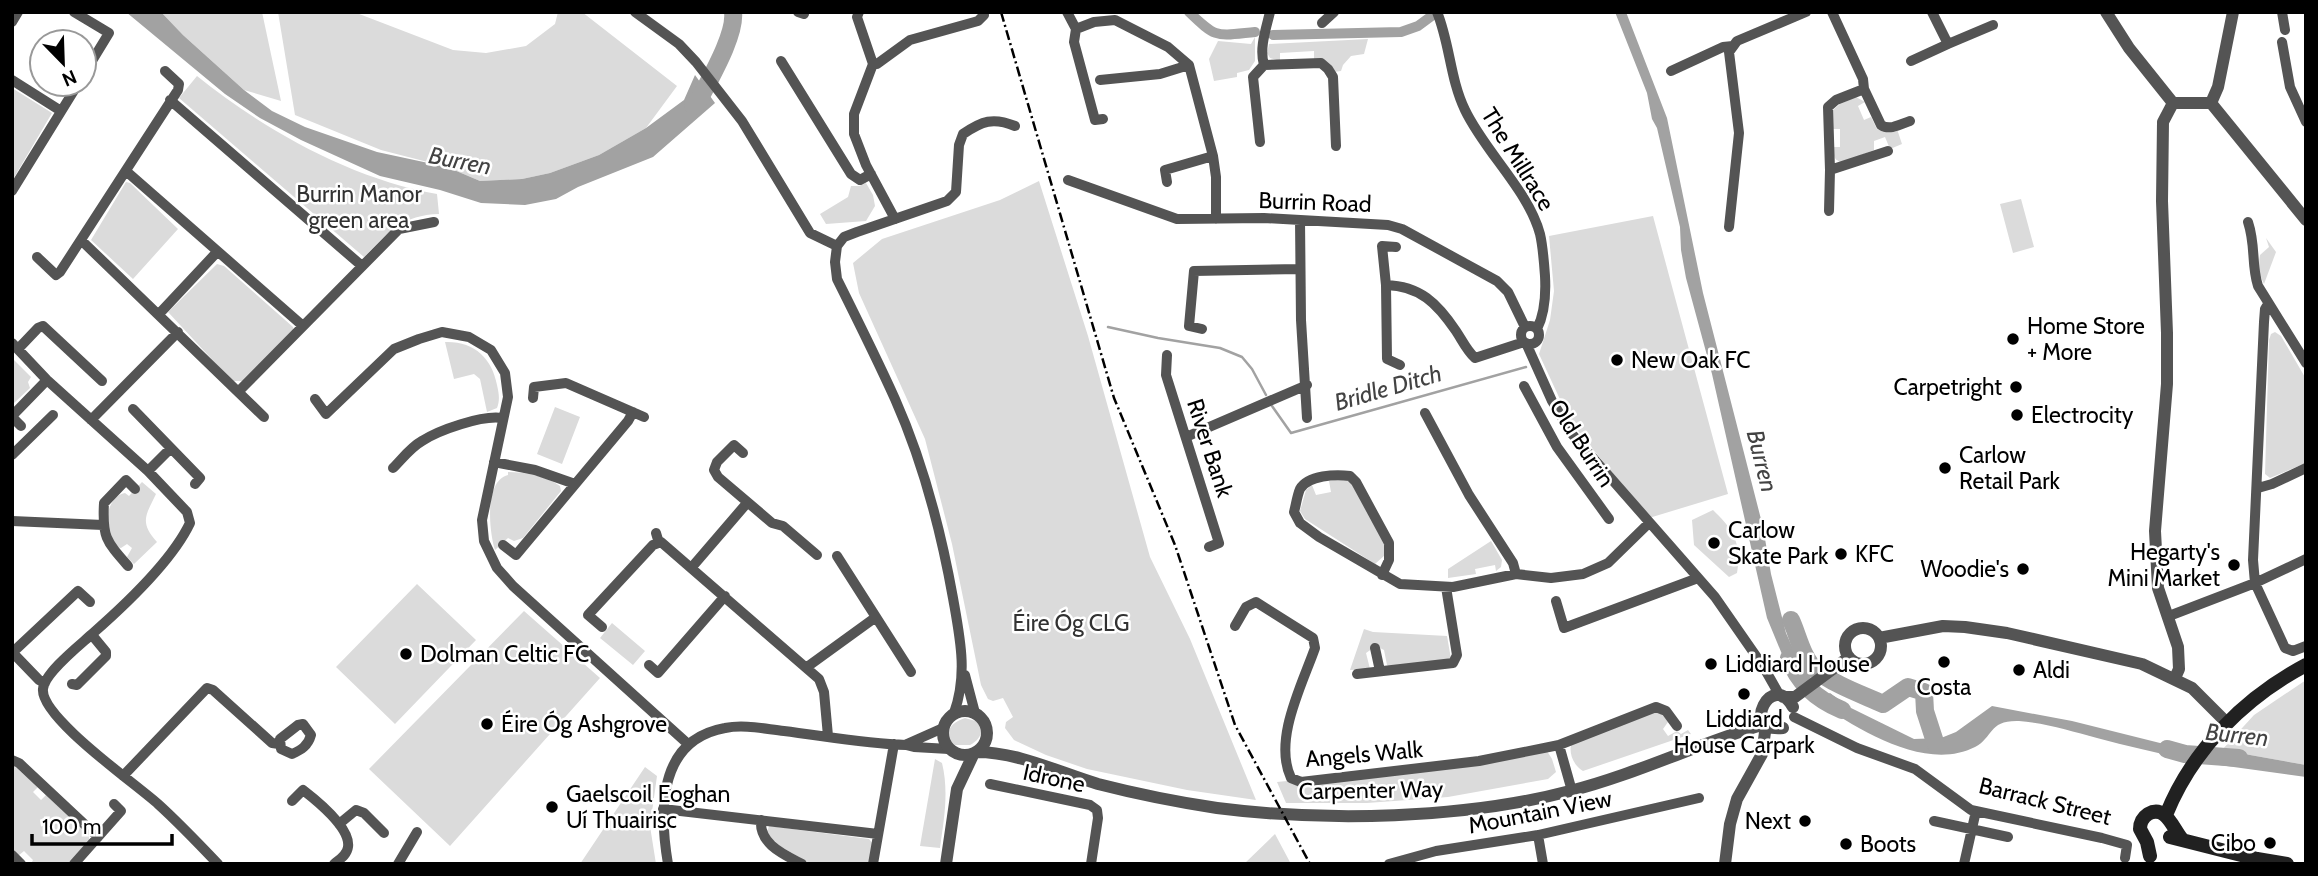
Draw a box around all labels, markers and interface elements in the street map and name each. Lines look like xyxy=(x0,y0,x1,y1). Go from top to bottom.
north arrow xyxy=(28,28,98,98)
text: N xyxy=(59,65,80,91)
street label: The Millrace xyxy=(1475,102,1561,216)
water label: Burren xyxy=(426,140,494,181)
park label: Burrin Manor green area xyxy=(296,180,422,234)
street label: Burrin Road xyxy=(1258,186,1372,218)
place label: Home Store + More xyxy=(2027,312,2145,366)
marker: Home Store + More xyxy=(2005,331,2021,347)
place label: New Oak FC xyxy=(1631,346,1751,374)
marker: New Oak FC xyxy=(1609,352,1625,368)
water label: Bridle Ditch xyxy=(1331,358,1445,417)
place label: Carpetright xyxy=(1894,373,2002,401)
marker: Carpetright xyxy=(2008,379,2024,395)
street label: Old Burrin xyxy=(1543,394,1621,492)
street label: River Bank xyxy=(1181,395,1239,501)
place label: Electrocity xyxy=(2031,401,2134,429)
marker: Electrocity xyxy=(2009,407,2025,423)
water label: Burren xyxy=(1741,427,1784,495)
place label: Carlow Retail Park xyxy=(1959,441,2061,495)
marker: Carlow Retail Park xyxy=(1937,460,1953,476)
place label: Carlow Skate Park xyxy=(1728,516,1829,570)
marker: Carlow Skate Park xyxy=(1706,535,1722,551)
place label: Hegarty's Mini Market xyxy=(2108,538,2220,592)
place label: KFC xyxy=(1855,540,1894,568)
marker: KFC xyxy=(1833,546,1849,562)
place label: Woodie's xyxy=(1921,555,2009,583)
marker: Hegarty's Mini Market xyxy=(2226,557,2242,573)
marker: Woodie's xyxy=(2015,561,2031,577)
park label: Éire Óg CLG xyxy=(1013,608,1129,637)
place label: Dolman Celtic FC xyxy=(420,640,589,668)
marker: Dolman Celtic FC xyxy=(398,646,414,662)
place label: Liddiard House xyxy=(1725,650,1870,678)
marker: Costa xyxy=(1936,654,1952,670)
marker: Liddiard House xyxy=(1703,656,1719,672)
place label: Aldi xyxy=(2033,656,2070,684)
marker: Aldi xyxy=(2011,662,2027,678)
place label: Costa xyxy=(1917,673,1971,701)
marker: Liddiard House Carpark xyxy=(1736,686,1752,702)
place label: Liddiard House Carpark xyxy=(1674,705,1815,759)
place label: Éire Óg Ashgrove xyxy=(501,709,667,738)
marker: Éire Óg Ashgrove xyxy=(479,716,495,732)
water label: Burren xyxy=(2204,717,2270,752)
street label: Angels Walk xyxy=(1304,735,1425,773)
street label: Idrone xyxy=(1020,758,1088,798)
street label: Barrack Street xyxy=(1976,771,2114,831)
street label: Carpenter Way xyxy=(1298,775,1444,805)
place label: Gaelscoil Eoghan Uí Thuairisc xyxy=(566,780,730,834)
street label: Mountain View xyxy=(1466,784,1615,840)
marker: Gaelscoil Eoghan Uí Thuairisc xyxy=(544,799,560,815)
scale bar xyxy=(32,802,172,846)
place label: Next xyxy=(1745,807,1791,835)
marker: Next xyxy=(1797,813,1813,829)
text: 100 m xyxy=(42,814,101,839)
place label: Cibo xyxy=(2211,829,2256,857)
place label: Boots xyxy=(1860,830,1916,858)
marker: Cibo xyxy=(2262,835,2278,851)
marker: Boots xyxy=(1838,836,1854,852)

